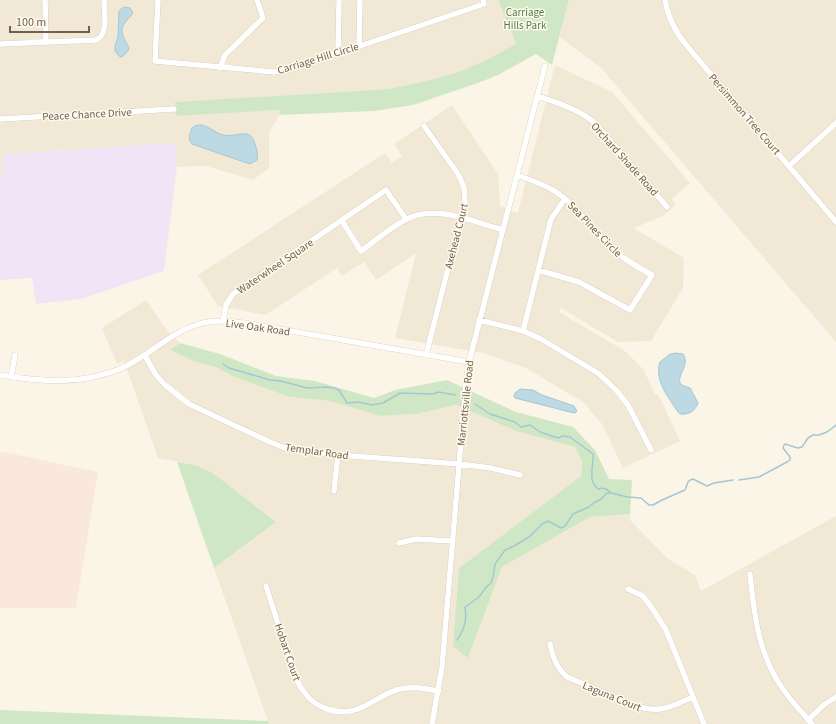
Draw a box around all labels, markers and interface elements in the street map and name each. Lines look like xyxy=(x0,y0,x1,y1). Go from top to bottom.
park label: Carriage Hills Park xyxy=(504,5,547,33)
scale bar xyxy=(10,8,89,34)
text: 100 m xyxy=(16,14,46,31)
street label: Carriage Hill Circle xyxy=(276,39,361,78)
street label: Persimmon Tree Court xyxy=(705,71,784,158)
street label: Peace Chance Drive xyxy=(42,105,133,124)
street label: Orchard Shade Road xyxy=(587,119,662,199)
street label: Sea Pines Circle xyxy=(564,198,625,261)
street label: Axehead Court xyxy=(441,202,472,270)
street label: Waterwheel Square xyxy=(234,235,317,298)
street label: Live Oak Road xyxy=(225,316,291,339)
street label: Marriottsville Road xyxy=(454,359,477,447)
street label: Templar Road xyxy=(284,440,350,463)
street label: Hobart Court xyxy=(271,621,304,683)
street label: Laguna Court xyxy=(580,678,644,715)

